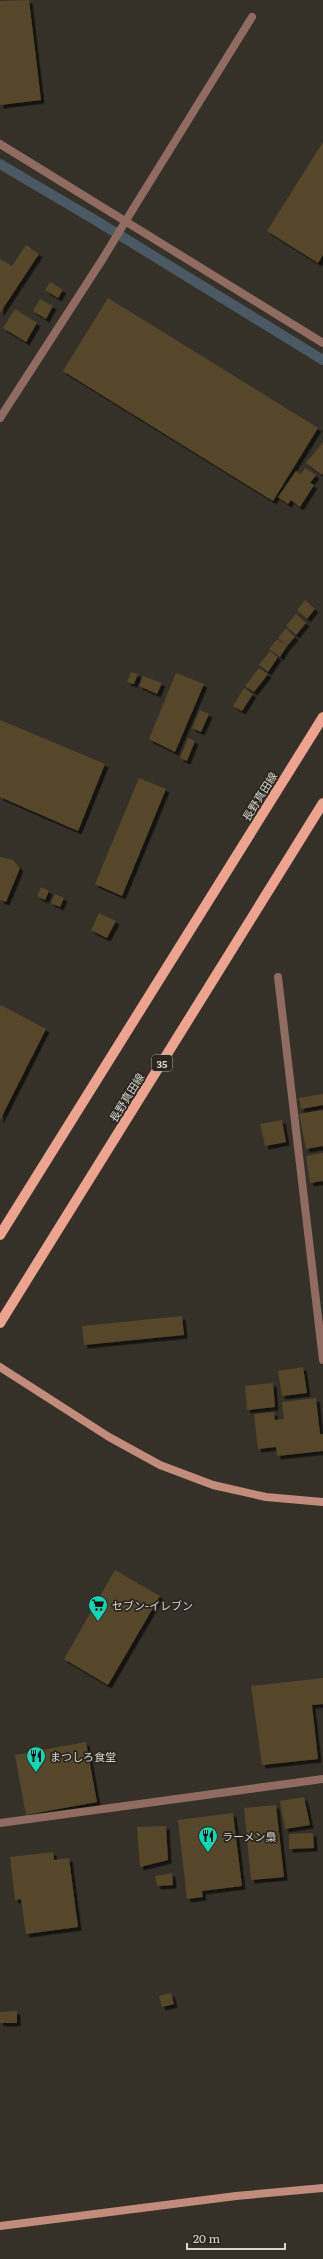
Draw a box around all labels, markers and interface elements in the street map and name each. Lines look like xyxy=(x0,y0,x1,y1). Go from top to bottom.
street label: 長野真田線 xyxy=(238,768,280,824)
road number: 35 xyxy=(152,1055,172,1071)
street label: 長野真田線 xyxy=(105,1069,147,1125)
supermarket icon: セブン-イレブン xyxy=(87,1594,109,1622)
place label: セブン-イレブン xyxy=(112,1597,193,1613)
restaurant icon: まつしろ食堂 xyxy=(25,1745,47,1773)
place label: まつしろ食堂 xyxy=(50,1748,116,1764)
restaurant icon: ラーメン梟 xyxy=(197,1825,219,1853)
place label: ラーメン梟 xyxy=(222,1828,277,1844)
scale bar xyxy=(187,2225,285,2251)
text: 20 m xyxy=(193,2229,220,2247)

